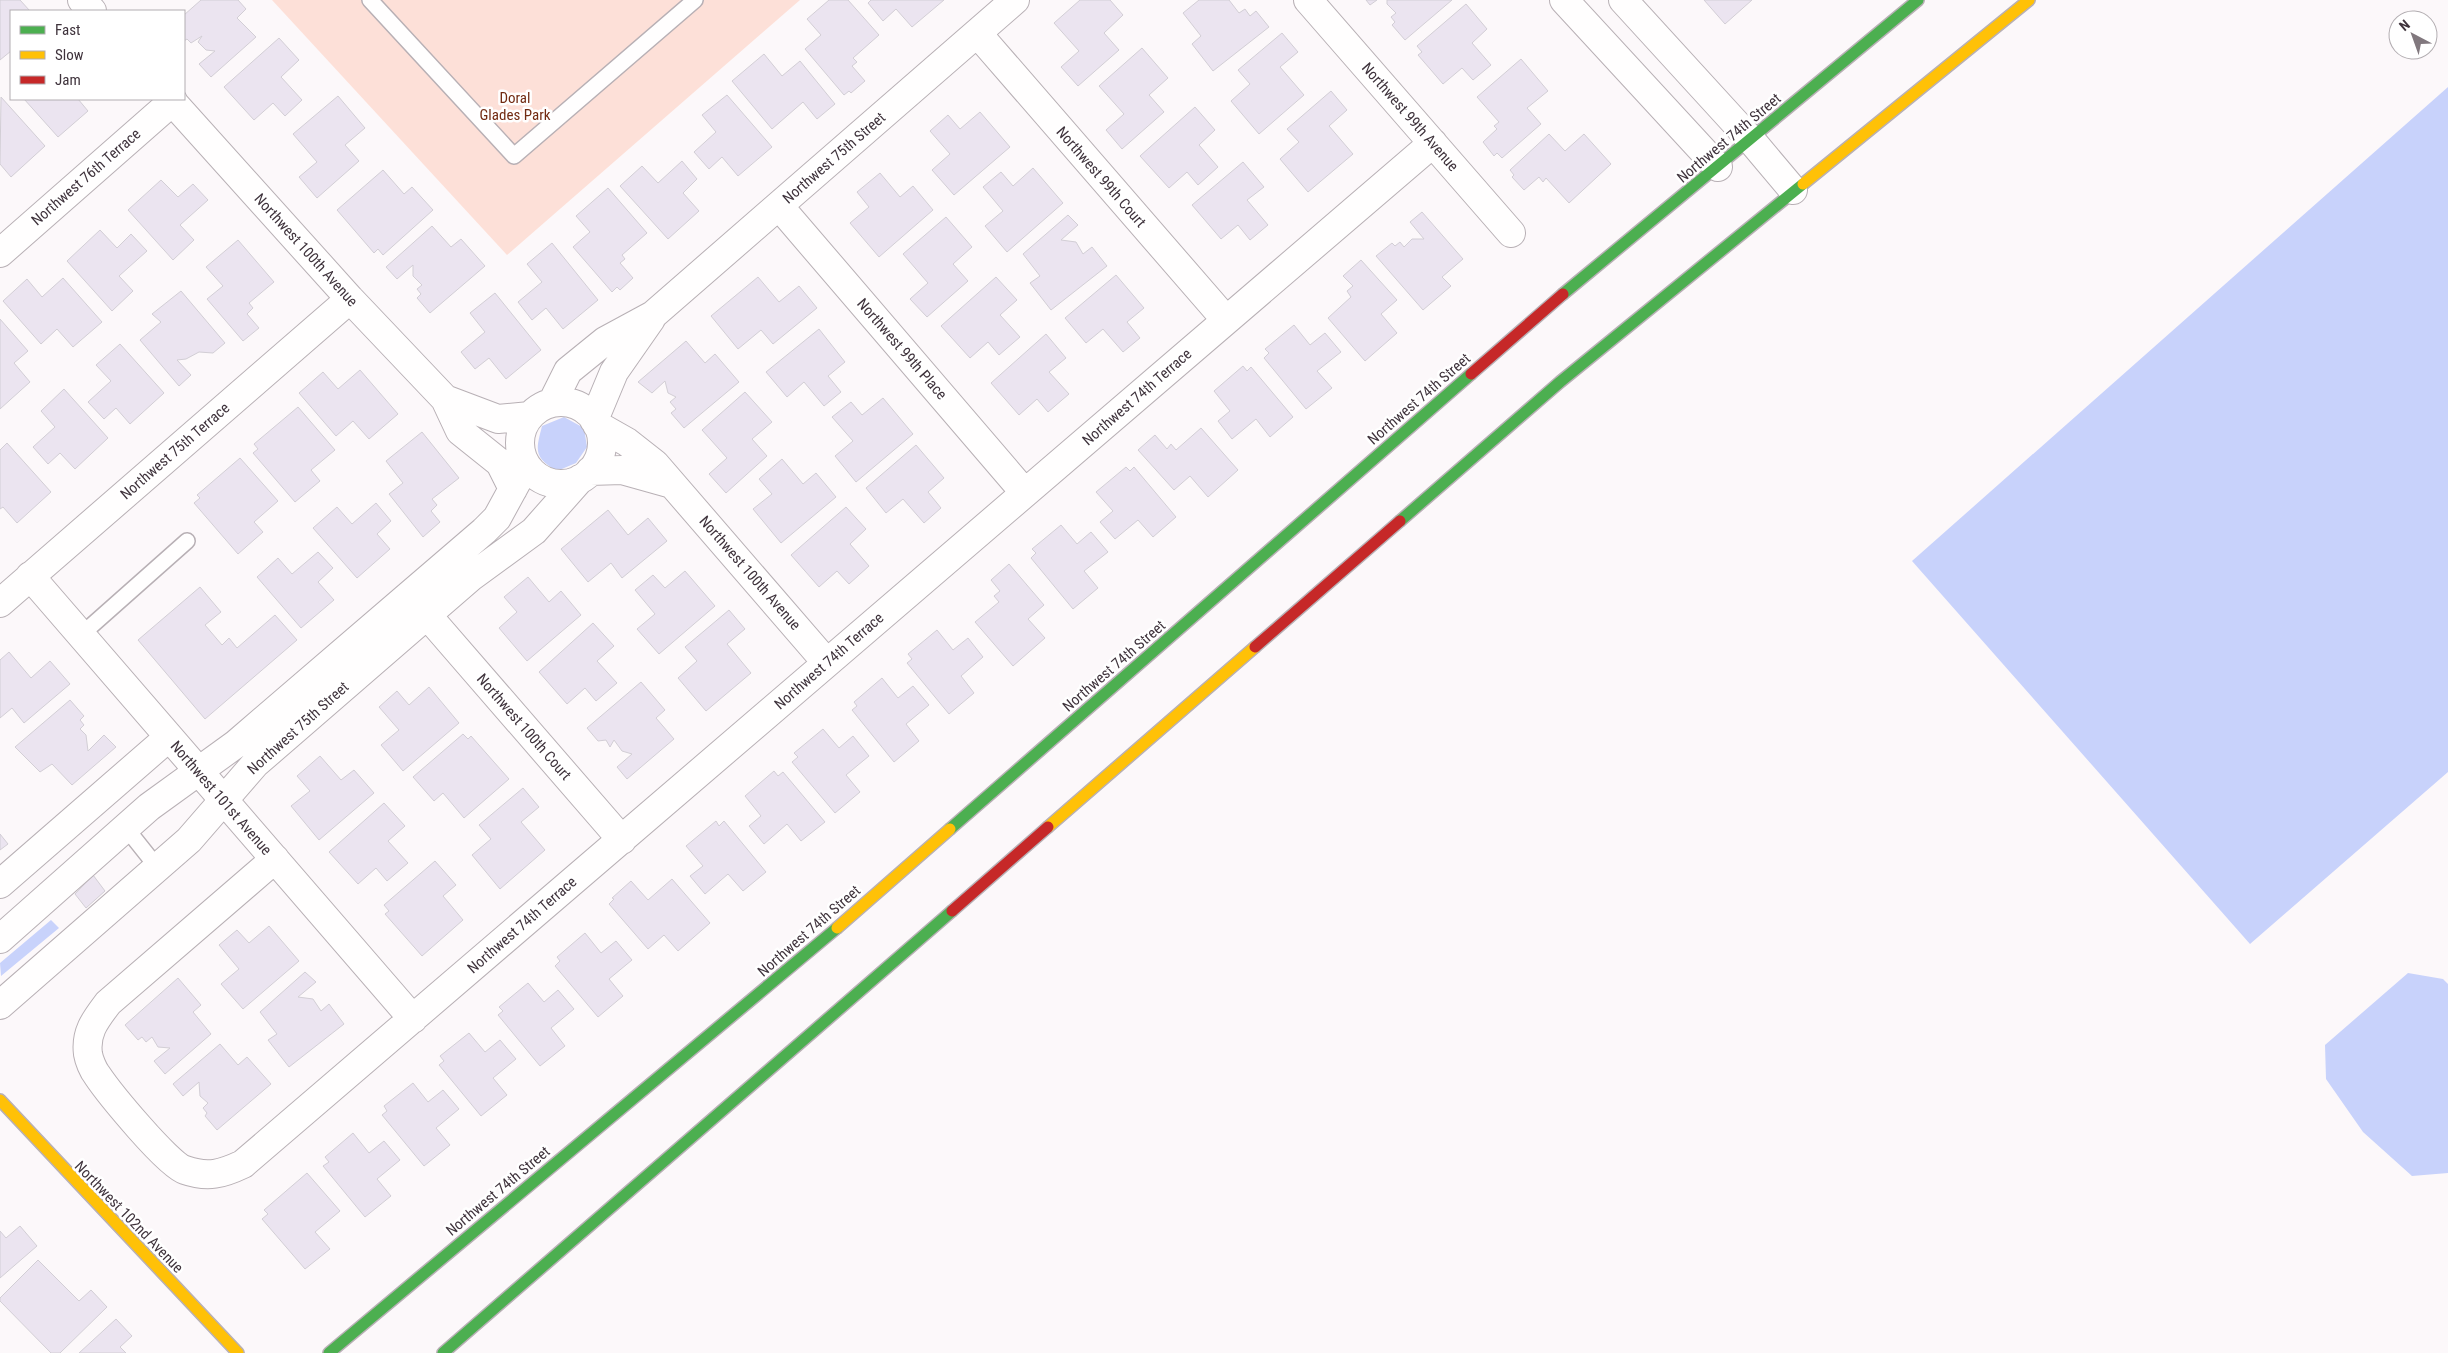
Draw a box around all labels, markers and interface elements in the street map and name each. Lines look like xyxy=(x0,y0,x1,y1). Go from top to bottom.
legend xyxy=(10,10,185,100)
north arrow xyxy=(2388,10,2438,60)
text: N xyxy=(2396,16,2413,34)
text: Fast xyxy=(55,21,80,39)
text: Slow xyxy=(55,46,84,64)
street label: Northwest 99th Avenue xyxy=(1358,59,1462,175)
text: Jam xyxy=(55,71,81,89)
park label: Doral Glades Park xyxy=(480,89,551,124)
street label: Northwest 74th Street xyxy=(1673,89,1785,187)
street label: Northwest 75th Street xyxy=(779,109,889,207)
street label: Northwest 99th Court xyxy=(1052,123,1150,231)
street label: Northwest 76th Terrace xyxy=(28,125,144,229)
street label: Northwest 100th Avenue xyxy=(251,190,361,310)
street label: Northwest 99th Place xyxy=(853,295,951,403)
street label: Northwest 74th Terrace xyxy=(1079,345,1195,449)
street label: Northwest 74th Street xyxy=(1364,350,1474,448)
street label: Northwest 75th Terrace xyxy=(117,399,233,503)
street label: Northwest 100th Avenue xyxy=(695,512,805,634)
street label: Northwest 74th Terrace xyxy=(771,609,887,713)
street label: Northwest 74th Street xyxy=(1059,617,1169,715)
street label: Northwest 100th Court xyxy=(473,670,575,784)
street label: Northwest 75th Street xyxy=(244,678,352,778)
street label: Northwest 101st Avenue xyxy=(167,737,275,859)
street label: Northwest 74th Terrace xyxy=(464,873,580,977)
street label: Northwest 74th Street xyxy=(754,882,864,980)
street label: Northwest 74th Street xyxy=(442,1142,554,1240)
street label: Northwest 102nd Avenue xyxy=(71,1157,187,1277)

